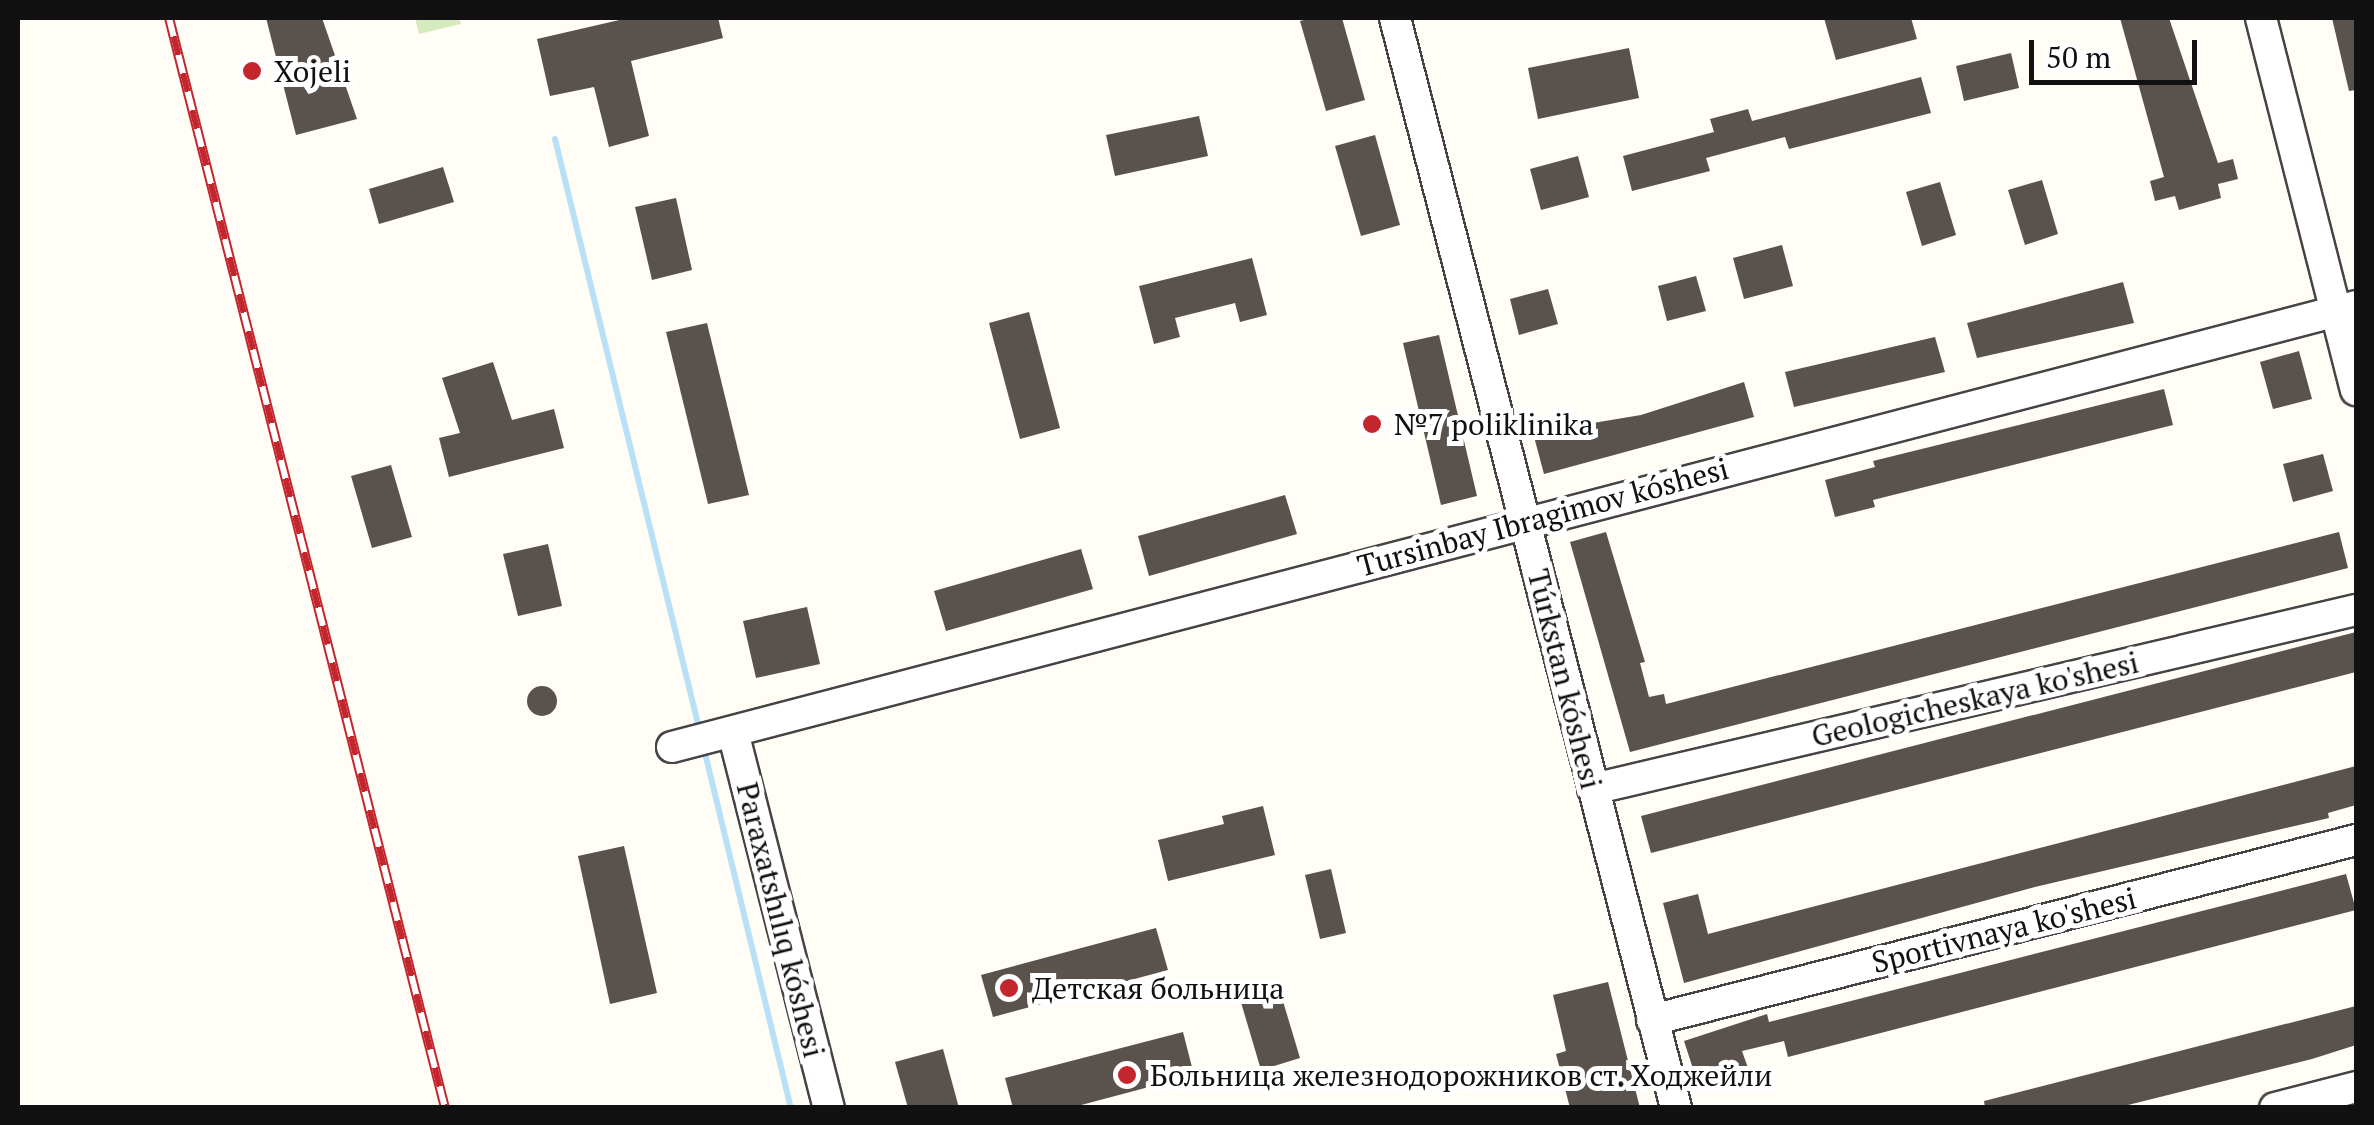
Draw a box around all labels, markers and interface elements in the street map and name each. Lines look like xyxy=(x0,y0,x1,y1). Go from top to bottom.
scale bar xyxy=(2034,20,2202,82)
text: 50 m xyxy=(2046,37,2111,77)
place label: Xojeli xyxy=(274,53,351,89)
marker: Xojeli xyxy=(239,58,265,84)
place label: №7 poliklinika xyxy=(1394,406,1594,442)
marker: №7 poliklinika xyxy=(1359,411,1385,437)
street label: Tursinbay Ibragimov kóshesi xyxy=(1354,450,1732,584)
street label: Túrkstan kóshesi xyxy=(1520,565,1610,793)
street label: Geologicheskaya ko'shesi xyxy=(1808,644,2142,754)
street label: Paraxatshılıq kóshesi xyxy=(729,779,833,1061)
street label: Sportivnaya ko'shesi xyxy=(1868,880,2140,980)
place label: Детская больница xyxy=(1032,970,1284,1006)
marker: Детская больница xyxy=(996,975,1022,1001)
place label: Больница железнодорожников ст. Ходжейли xyxy=(1150,1057,1774,1093)
marker: Больница железнодорожников ст. Ходжейли xyxy=(1114,1062,1140,1088)

